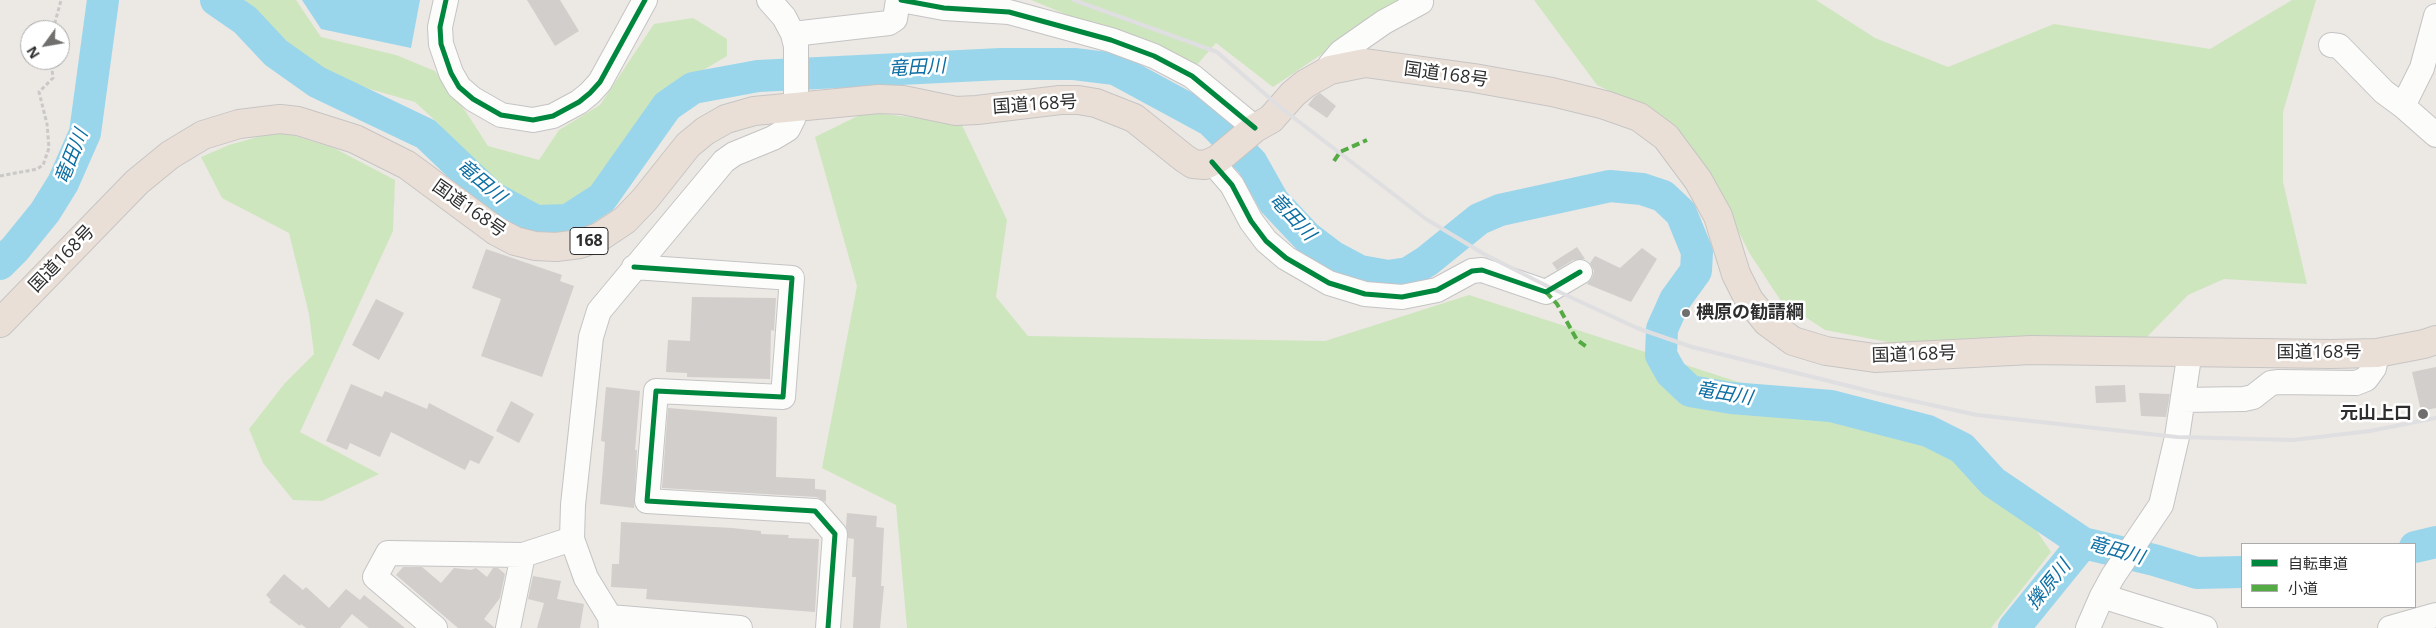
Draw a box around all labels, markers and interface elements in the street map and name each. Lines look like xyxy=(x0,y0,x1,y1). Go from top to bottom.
north arrow xyxy=(20,20,70,70)
text: N xyxy=(22,43,44,63)
water label: 竜田川 xyxy=(888,55,946,81)
street label: 国道168号 xyxy=(1402,58,1490,92)
street label: 国道168号 xyxy=(992,91,1078,119)
water label: 竜田川 xyxy=(51,126,93,188)
water label: 竜田川 xyxy=(452,155,510,209)
street label: 国道168号 xyxy=(428,176,510,242)
water label: 竜田川 xyxy=(1264,188,1320,246)
street label: 国道168号 xyxy=(25,221,99,297)
road number: 168 xyxy=(570,228,608,255)
place label: 椣原の勧請綱 xyxy=(1696,302,1804,324)
marker: 椣原の勧請綱 xyxy=(1680,307,1692,319)
street label: 国道168号 xyxy=(2277,342,2361,364)
street label: 国道168号 xyxy=(1871,343,1957,367)
water label: 竜田川 xyxy=(1694,378,1754,410)
place label: 元山上口 xyxy=(2340,403,2412,425)
marker: 元山上口 xyxy=(2416,407,2430,421)
water label: 竜田川 xyxy=(2085,532,2147,570)
legend xyxy=(2241,543,2416,608)
text: 自転車道 xyxy=(2288,553,2348,573)
water label: 擽原川 xyxy=(2022,556,2076,614)
text: 小道 xyxy=(2288,578,2318,598)

